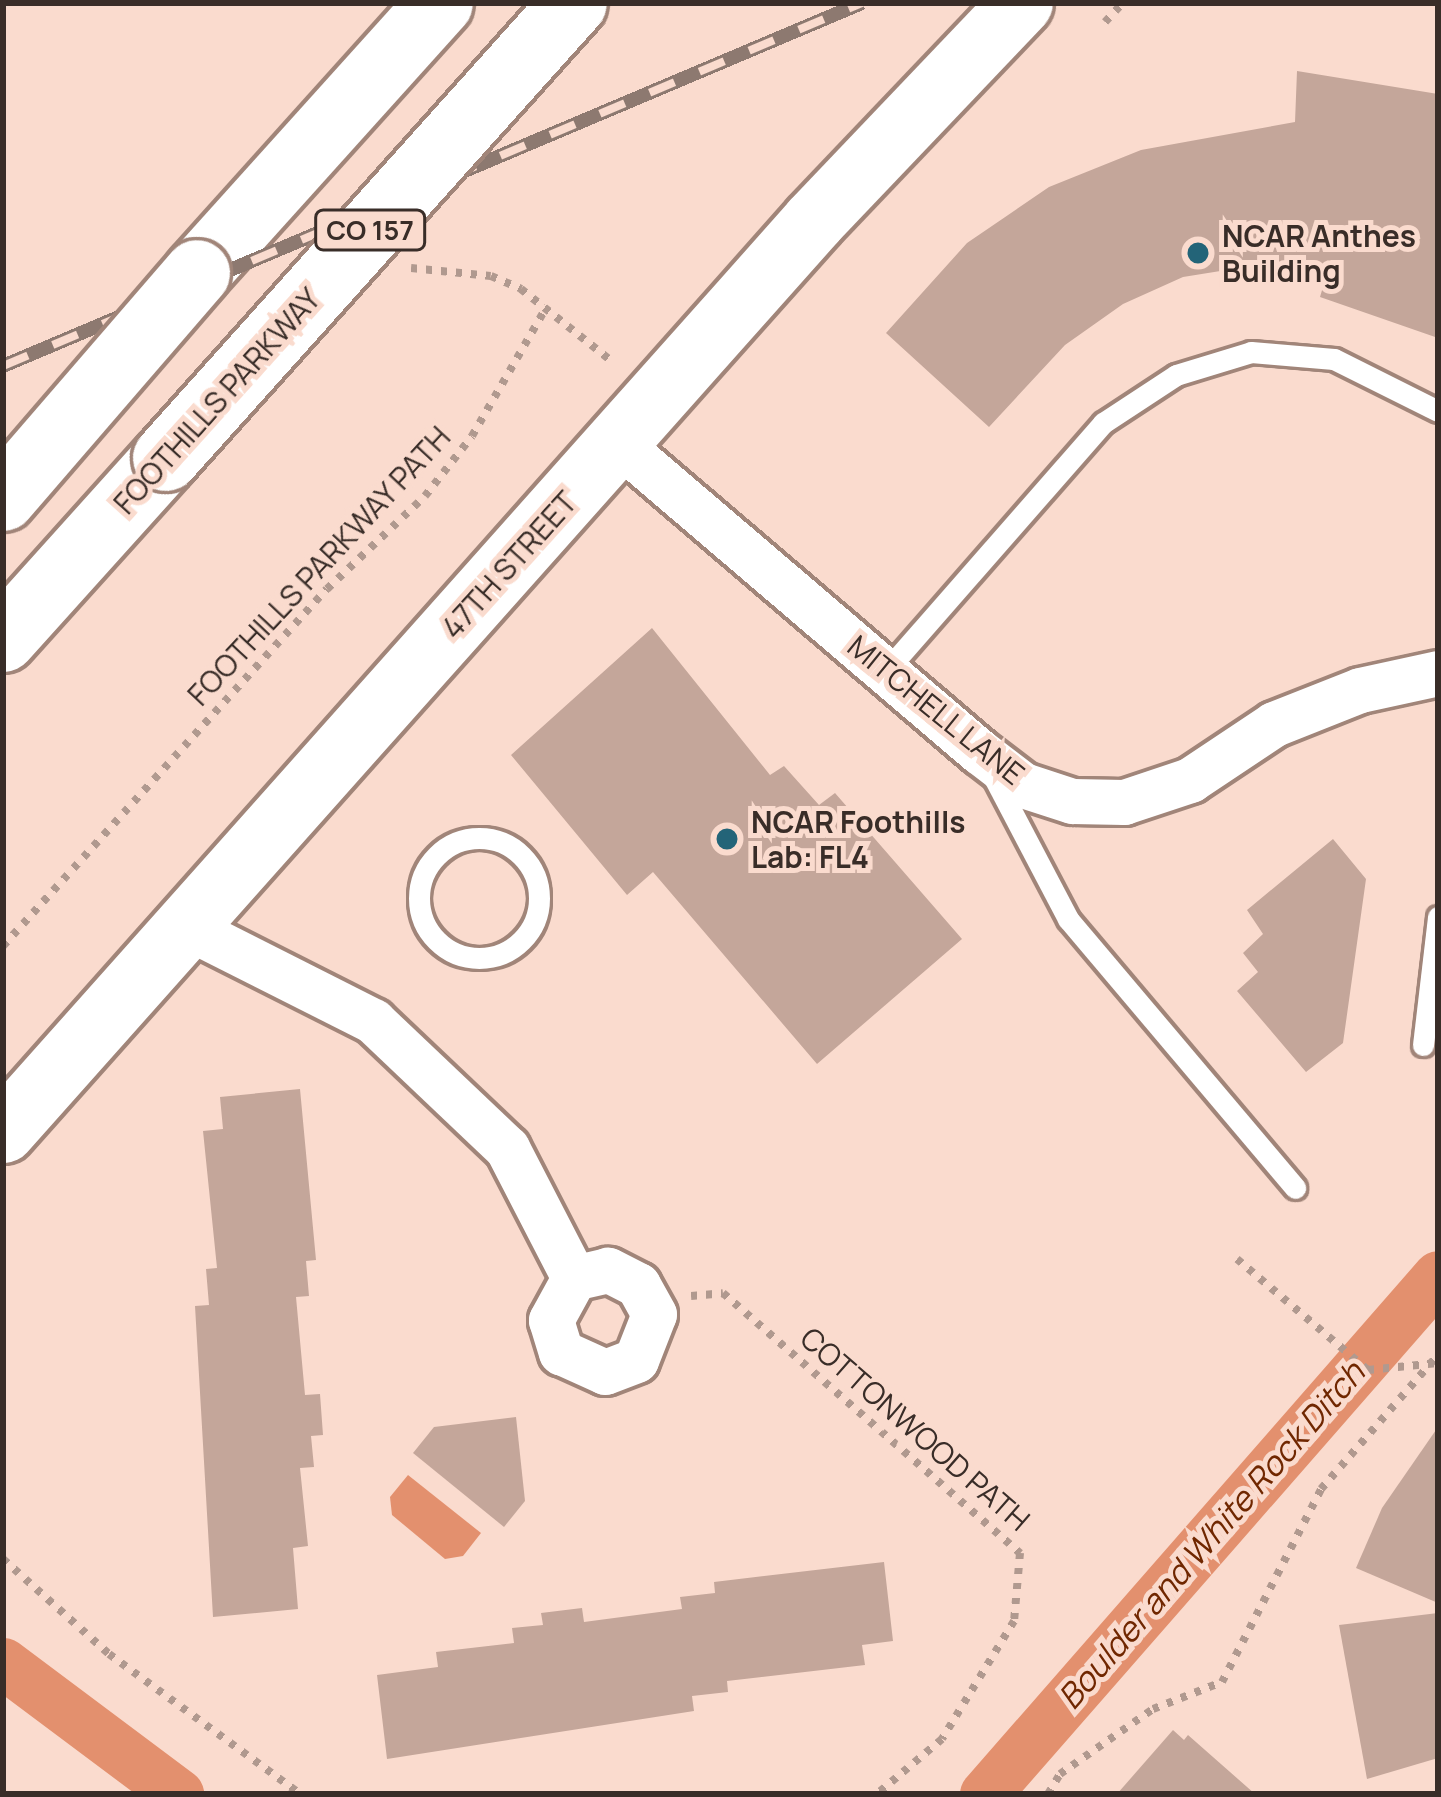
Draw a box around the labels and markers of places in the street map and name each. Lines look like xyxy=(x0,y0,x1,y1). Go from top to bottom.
place label: NCAR Anthes Building xyxy=(1222,218,1416,288)
marker: NCAR Anthes Building xyxy=(1185,240,1211,266)
place label: NCAR Foothills Lab: FL4 xyxy=(751,804,966,874)
marker: NCAR Foothills Lab: FL4 xyxy=(714,826,740,852)

